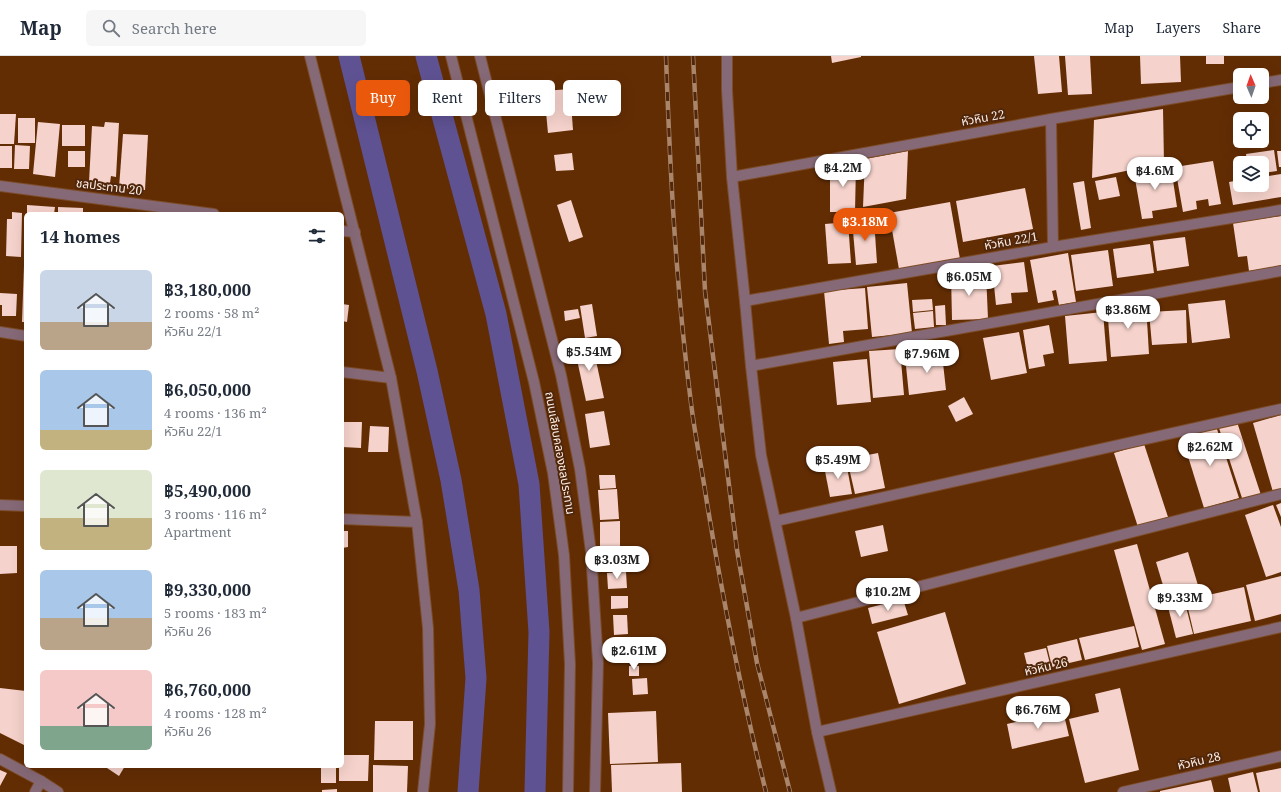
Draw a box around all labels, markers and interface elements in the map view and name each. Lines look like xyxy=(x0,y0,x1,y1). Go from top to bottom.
search box xyxy=(86,10,366,46)
text: Map xyxy=(20,15,62,41)
icon: search xyxy=(100,17,122,39)
text: Search here xyxy=(132,18,217,38)
text: Map xyxy=(1104,18,1134,37)
text: Layers xyxy=(1156,18,1201,37)
text: Share xyxy=(1223,18,1261,37)
north arrow xyxy=(1233,68,1269,104)
map controls xyxy=(1233,68,1269,192)
chip: Buy xyxy=(356,80,410,116)
chip: Rent xyxy=(418,80,477,116)
chip: Filters xyxy=(485,80,555,116)
chip: New xyxy=(563,80,621,116)
street label: หัวหิน 22 xyxy=(960,105,1006,130)
button: locate xyxy=(1233,112,1269,148)
pin: ฿4.2M xyxy=(815,154,871,188)
button: layers xyxy=(1233,156,1269,192)
pin: ฿4.6M xyxy=(1127,157,1183,191)
text: ฿4.2M xyxy=(824,158,862,176)
text: ฿4.6M xyxy=(1136,161,1174,179)
street label: ชลประทาน 20 xyxy=(75,174,143,199)
pin: ฿3.18M xyxy=(832,208,898,242)
text: ฿3.18M xyxy=(842,212,888,230)
text: 14 homes xyxy=(40,225,120,248)
icon: filters xyxy=(306,225,328,247)
street label: หัวหิน 22/1 xyxy=(983,227,1039,254)
pin: ฿6.05M xyxy=(936,263,1002,297)
text: ฿6.05M xyxy=(946,267,992,285)
text: ฿3,180,000 xyxy=(164,278,251,301)
icon: home xyxy=(72,286,120,334)
pin: ฿3.86M xyxy=(1095,296,1161,330)
text: ฿3.86M xyxy=(1105,300,1151,318)
text: 2 rooms · 58 m² xyxy=(164,304,259,322)
text: หัวหิน 22/1 xyxy=(164,322,223,340)
pin: ฿5.54M xyxy=(556,338,622,372)
pin: ฿7.96M xyxy=(894,340,960,374)
text: ฿5.54M xyxy=(566,342,612,360)
text: ฿7.96M xyxy=(904,344,950,362)
text: ฿6,050,000 xyxy=(164,378,251,401)
icon: home xyxy=(72,386,120,434)
street label: ถนนเลียบคลองชลประทาน xyxy=(541,390,580,516)
text: 4 rooms · 136 m² xyxy=(164,404,267,422)
text: หัวหิน 22/1 xyxy=(164,422,223,440)
pin: ฿2.62M xyxy=(1177,433,1243,467)
text: ฿2.62M xyxy=(1187,437,1233,455)
pin: ฿5.49M xyxy=(805,446,871,480)
text: ฿5.49M xyxy=(815,450,861,468)
text: ฿5,490,000 xyxy=(164,479,251,502)
icon: home xyxy=(72,486,120,534)
text: 3 rooms · 116 m² xyxy=(164,505,267,523)
text: Apartment xyxy=(164,523,231,541)
pin: ฿3.03M xyxy=(584,546,650,580)
text: ฿3.03M xyxy=(594,550,640,568)
text: ฿9,330,000 xyxy=(164,578,251,601)
pin: ฿10.2M xyxy=(855,578,921,612)
text: ฿10.2M xyxy=(865,582,911,600)
pin: ฿9.33M xyxy=(1147,584,1213,618)
icon: home xyxy=(72,586,120,634)
text: ฿9.33M xyxy=(1157,588,1203,606)
text: 5 rooms · 183 m² xyxy=(164,604,267,622)
text: หัวหิน 26 xyxy=(164,622,212,640)
pin: ฿2.61M xyxy=(601,637,667,671)
text: ฿2.61M xyxy=(611,641,657,659)
street label: หัวหิน 26 xyxy=(1023,653,1069,680)
text: ฿6,760,000 xyxy=(164,678,251,701)
icon: home xyxy=(72,686,120,734)
pin: ฿6.76M xyxy=(1005,696,1071,730)
text: ฿6.76M xyxy=(1015,700,1061,718)
text: 4 rooms · 128 m² xyxy=(164,704,267,722)
text: หัวหิน 26 xyxy=(164,722,212,740)
street label: หัวหิน 28 xyxy=(1176,747,1222,774)

